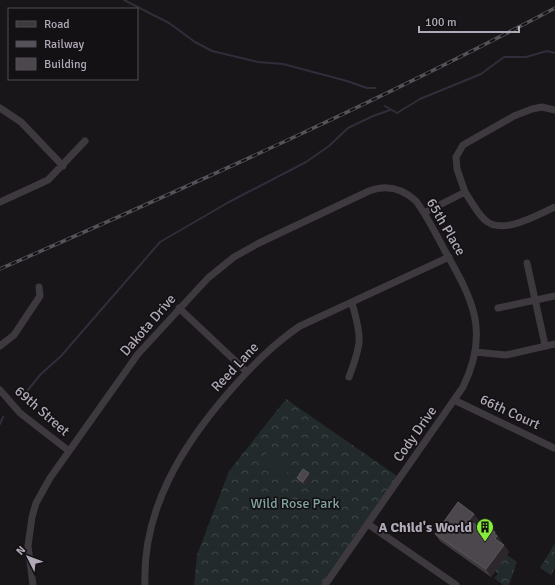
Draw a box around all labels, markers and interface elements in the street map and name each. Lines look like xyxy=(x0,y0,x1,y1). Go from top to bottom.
legend xyxy=(8,8,138,80)
scale bar xyxy=(419,8,519,34)
text: 100 m xyxy=(425,15,457,30)
text: Road xyxy=(44,17,70,32)
text: Railway xyxy=(44,37,84,52)
text: Building xyxy=(44,57,87,72)
street label: 65th Place xyxy=(423,195,469,259)
street label: Dakota Drive xyxy=(117,291,179,359)
street label: Reed Lane xyxy=(208,339,262,395)
street label: 69th Street xyxy=(11,383,73,440)
street label: 66th Court xyxy=(477,391,543,433)
street label: Cody Drive xyxy=(390,403,440,465)
park label: Wild Rose Park xyxy=(251,495,339,512)
building icon: A Child's World xyxy=(475,517,495,542)
place label: A Child's World xyxy=(379,519,472,536)
north arrow xyxy=(8,537,48,577)
text: N xyxy=(14,543,28,558)

